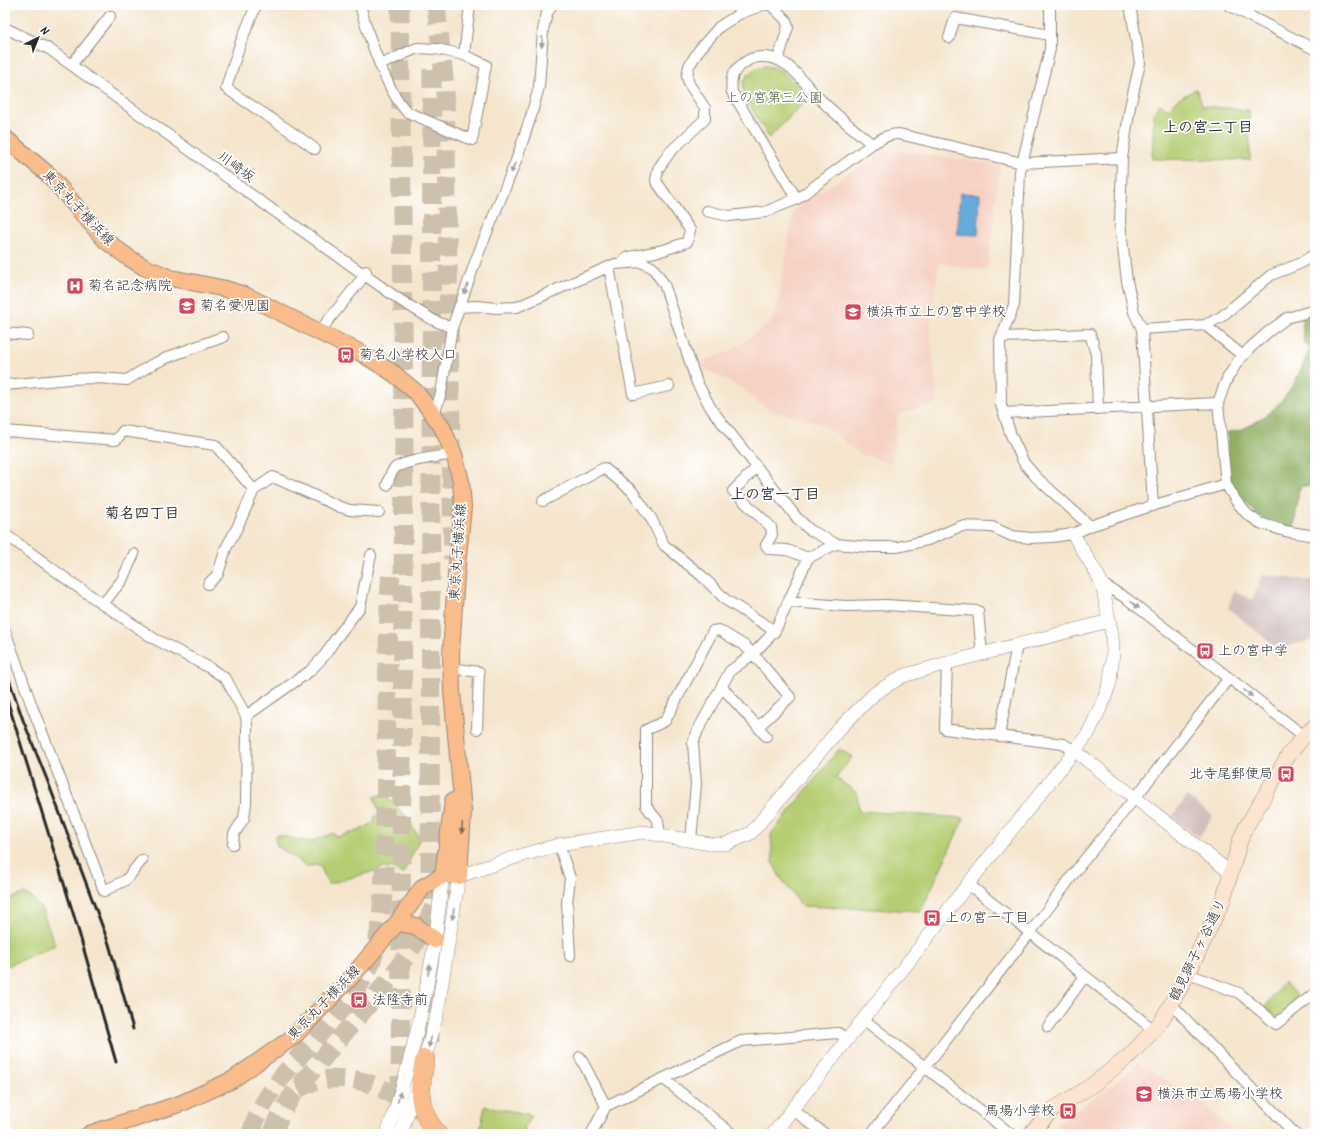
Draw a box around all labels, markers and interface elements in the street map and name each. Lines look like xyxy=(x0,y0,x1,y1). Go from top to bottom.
north arrow xyxy=(18,18,58,58)
text: N xyxy=(35,22,53,40)
one-way arrow xyxy=(539,36,545,48)
park label: 上の宮第三公園 xyxy=(725,87,823,109)
district label: 上の宮二丁目 xyxy=(1163,116,1253,140)
street label: 川崎坂 xyxy=(213,146,259,188)
one-way arrow xyxy=(509,162,515,174)
street label: 東京丸子横浜線 xyxy=(37,165,119,251)
place label: 菊名記念病院 xyxy=(88,275,172,297)
hospital icon: 菊名記念病院 xyxy=(65,276,85,296)
one-way arrow xyxy=(462,283,468,295)
place label: 菊名愛児園 xyxy=(200,295,270,317)
school or university icon: 菊名愛児園 xyxy=(177,296,197,316)
place label: 横浜市立上の宮中学校 xyxy=(866,301,1006,323)
school or university icon: 横浜市立上の宮中学校 xyxy=(843,302,863,322)
place label: 菊名小学校入口 xyxy=(359,344,457,366)
bus stop icon: 菊名小学校入口 xyxy=(336,345,356,365)
district label: 上の宮一丁目 xyxy=(730,483,820,507)
district label: 菊名四丁目 xyxy=(104,502,180,526)
street label: 東京丸子横浜線 xyxy=(444,502,472,602)
one-way arrow xyxy=(1129,600,1140,609)
place label: 上の宮中学 xyxy=(1218,640,1288,662)
bus stop icon: 上の宮中学 xyxy=(1195,641,1215,661)
one-way arrow xyxy=(1243,689,1254,697)
place label: 北寺尾郵便局 xyxy=(1189,763,1273,785)
bus stop icon: 北寺尾郵便局 xyxy=(1276,764,1296,784)
one-way arrow xyxy=(458,822,465,834)
street label: 鶴見獅子ヶ谷通り xyxy=(1164,895,1232,1005)
place label: 上の宮一丁目 xyxy=(945,907,1029,929)
one-way arrow xyxy=(450,908,456,920)
bus stop icon: 上の宮一丁目 xyxy=(922,908,942,928)
street label: 東京丸子横浜線 xyxy=(282,960,366,1046)
one-way arrow xyxy=(426,964,432,977)
place label: 法隆寺前 xyxy=(372,989,428,1011)
bus stop icon: 法隆寺前 xyxy=(349,990,369,1010)
one-way arrow xyxy=(426,1036,432,1048)
place label: 横浜市立馬場小学校 xyxy=(1157,1083,1283,1105)
school or university icon: 横浜市立馬場小学校 xyxy=(1134,1084,1154,1104)
one-way arrow xyxy=(396,1091,402,1103)
place label: 馬場小学校 xyxy=(985,1100,1055,1122)
bus stop icon: 馬場小学校 xyxy=(1058,1101,1078,1121)

